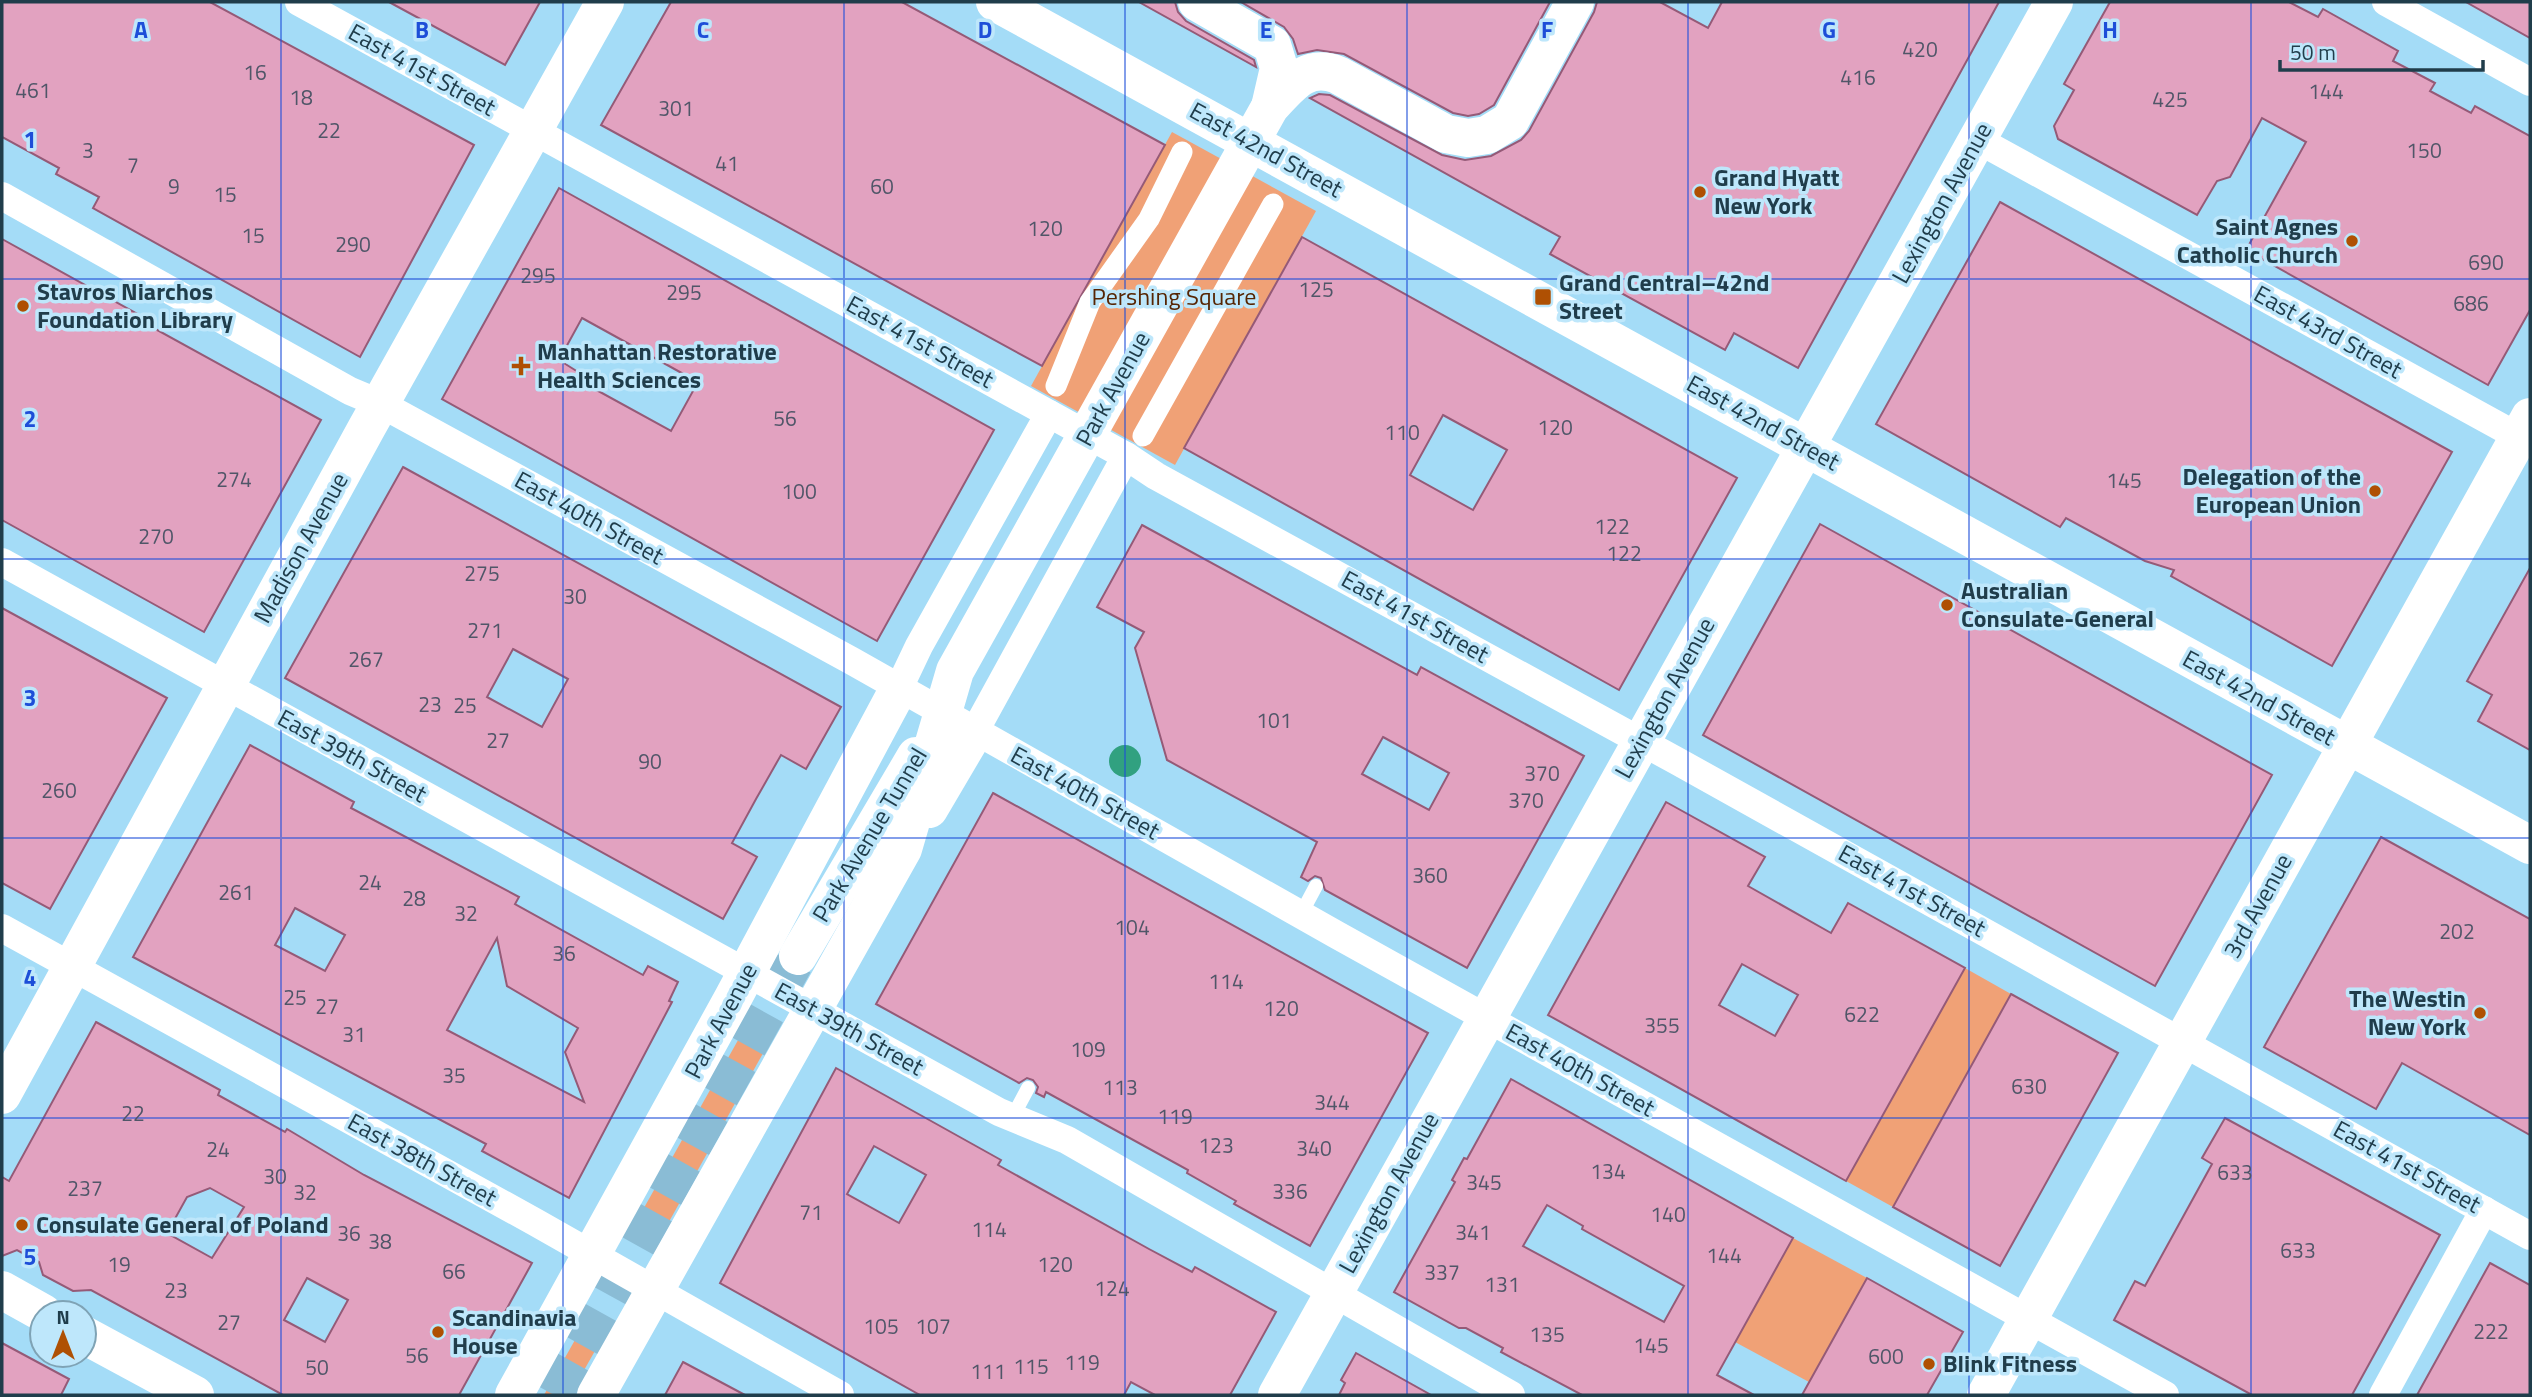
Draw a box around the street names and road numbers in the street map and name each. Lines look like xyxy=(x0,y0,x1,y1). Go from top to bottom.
street label: East 41st Street xyxy=(342,14,503,125)
street label: East 42nd Street xyxy=(1184,92,1350,206)
street label: Lexington Avenue xyxy=(1882,115,2000,290)
street label: East 43rd Street xyxy=(2248,275,2410,387)
street label: East 41st Street xyxy=(840,286,1001,397)
street label: Park Avenue xyxy=(1066,325,1158,452)
street label: East 42nd Street xyxy=(1681,365,1847,479)
street label: East 40th Street xyxy=(508,461,671,573)
street label: Madison Avenue xyxy=(244,466,356,629)
street label: East 41st Street xyxy=(1335,561,1496,672)
street label: Lexington Avenue xyxy=(1605,610,1723,785)
street label: East 42nd Street xyxy=(2177,640,2343,754)
street label: East 39th Street xyxy=(271,699,434,811)
street label: East 40th Street xyxy=(1004,736,1167,848)
street label: Park Avenue Tunnel xyxy=(803,740,936,929)
street label: East 41st Street xyxy=(1832,835,1993,946)
street label: 3rd Avenue xyxy=(2214,847,2301,964)
street label: Park Avenue xyxy=(675,956,766,1085)
street label: East 39th Street xyxy=(768,972,931,1084)
street label: East 40th Street xyxy=(1499,1013,1662,1125)
street label: East 38th Street xyxy=(341,1103,504,1215)
street label: Lexington Avenue xyxy=(1329,1105,1447,1280)
street label: East 41st Street xyxy=(2327,1111,2488,1222)

